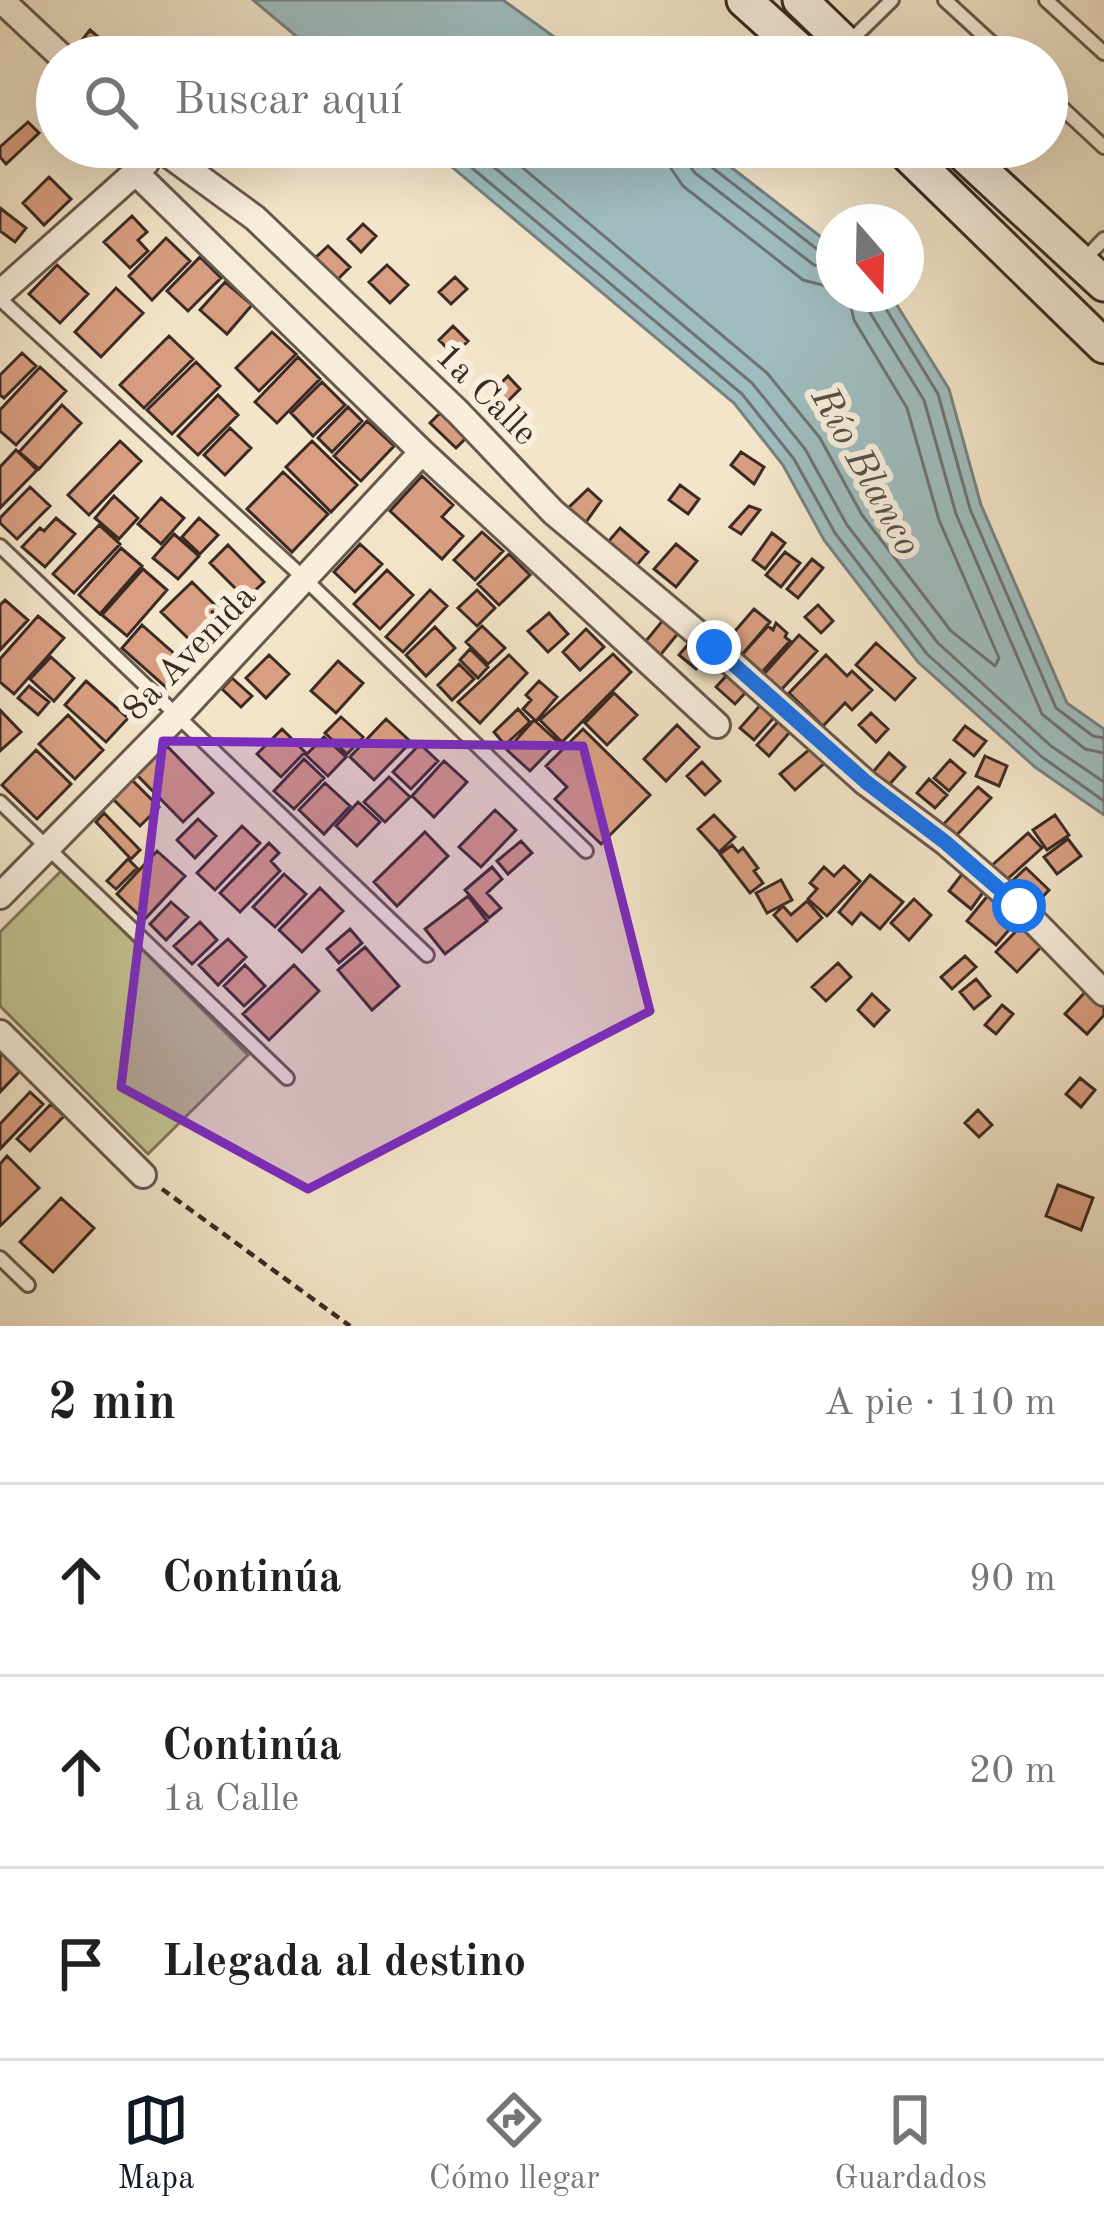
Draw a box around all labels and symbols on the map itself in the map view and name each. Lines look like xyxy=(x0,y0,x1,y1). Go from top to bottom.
north arrow xyxy=(816,204,924,312)
street label: 1a Calle xyxy=(428,338,543,453)
water label: Río Blanco xyxy=(802,380,927,563)
street label: 8a Avenida xyxy=(118,579,264,729)
route end xyxy=(687,620,741,674)
route start xyxy=(992,879,1046,933)

